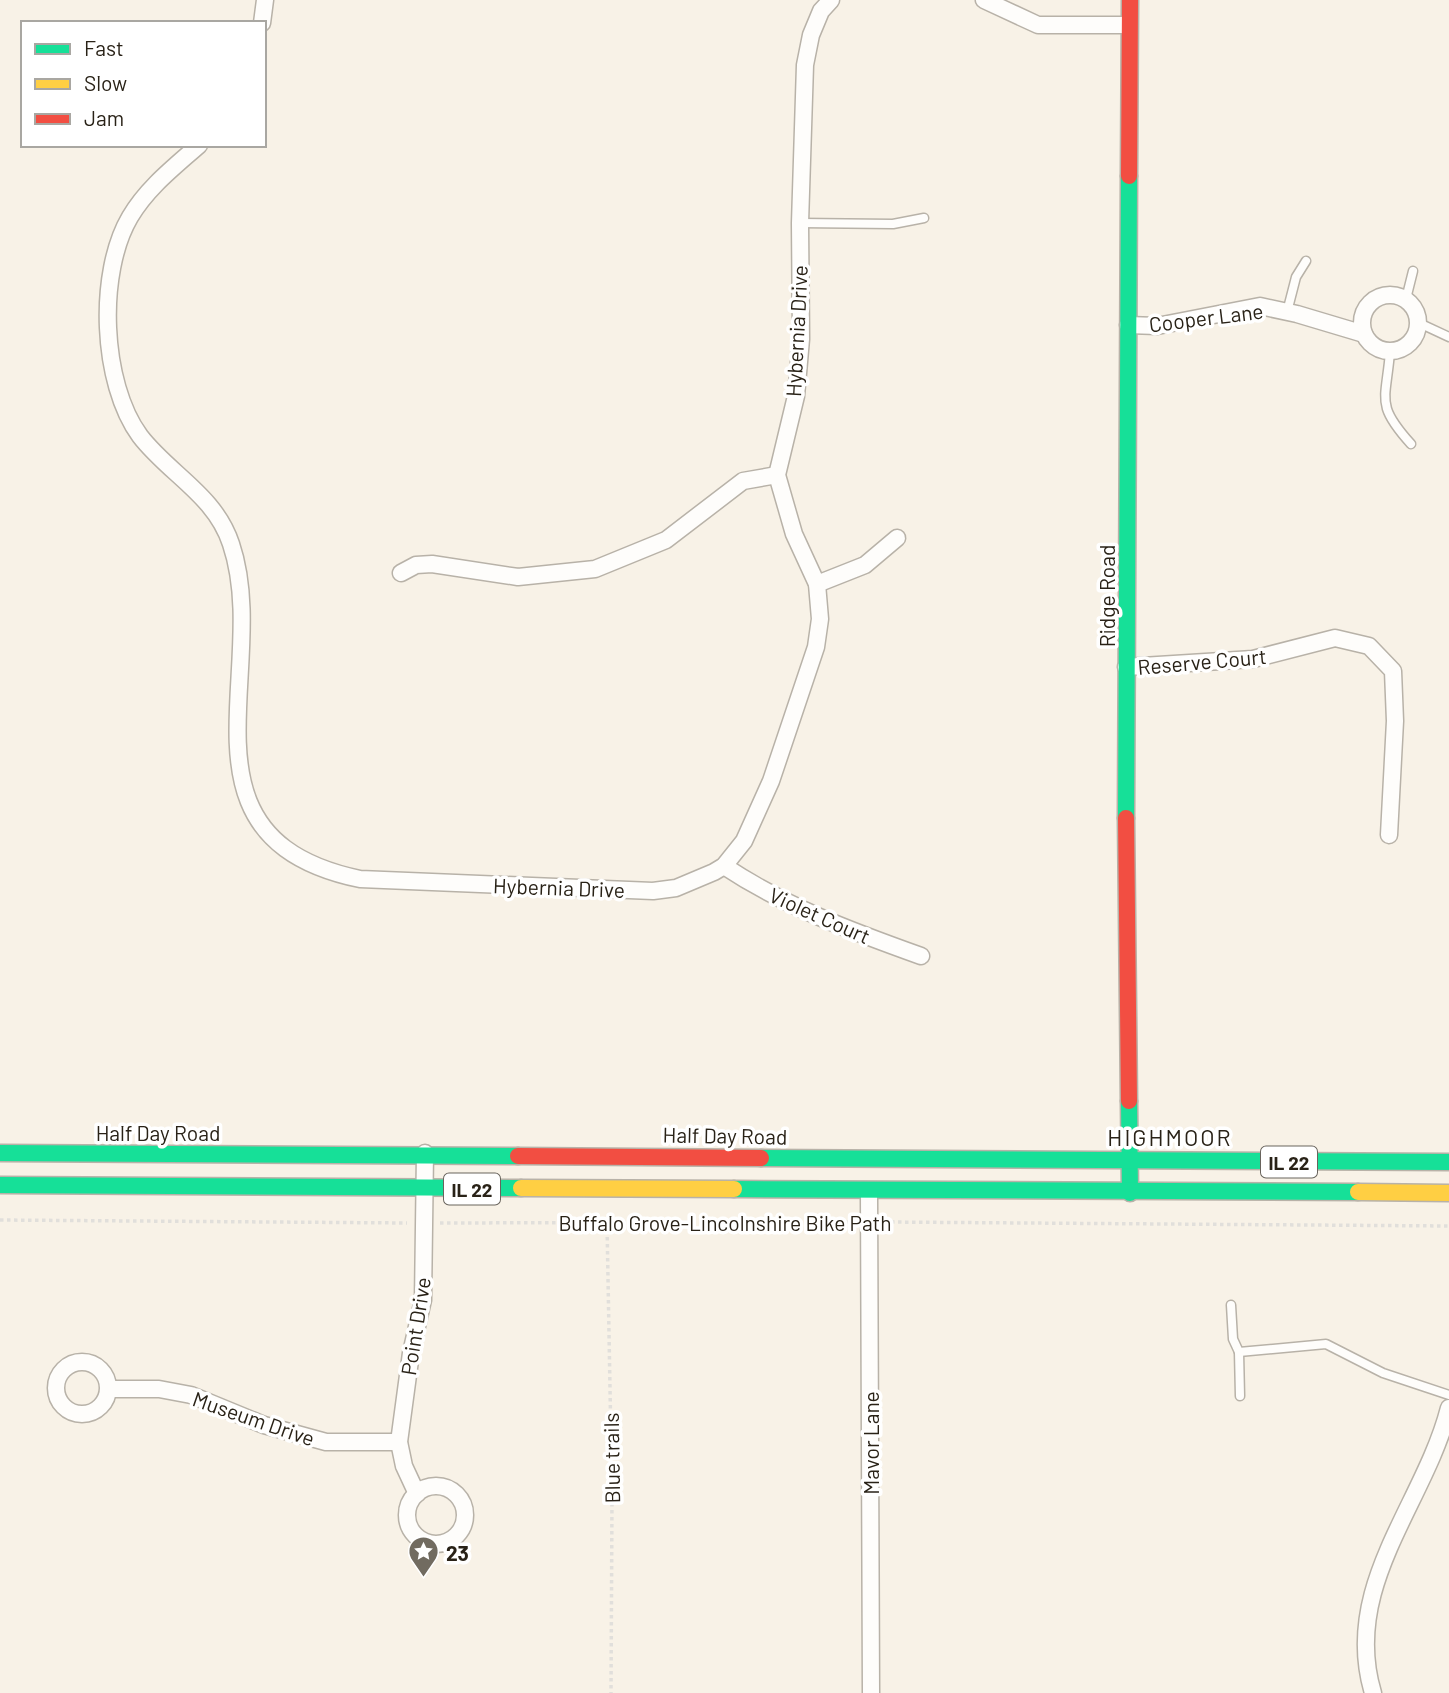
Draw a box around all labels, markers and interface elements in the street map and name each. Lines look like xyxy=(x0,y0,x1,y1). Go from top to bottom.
legend xyxy=(21,21,266,147)
text: Fast xyxy=(84,35,124,60)
text: Slow xyxy=(84,70,127,95)
text: Jam xyxy=(84,105,124,130)
street label: Hybernia Drive xyxy=(780,264,812,398)
street label: Cooper Lane xyxy=(1147,298,1265,336)
street label: Ridge Road xyxy=(1094,545,1119,647)
street label: Reserve Court xyxy=(1136,643,1268,679)
street label: Hybernia Drive xyxy=(493,872,625,902)
street label: Violet Court xyxy=(766,882,874,948)
street label: Half Day Road xyxy=(96,1120,220,1145)
street label: Half Day Road xyxy=(662,1121,788,1149)
district label: HIGHMOOR xyxy=(1107,1123,1233,1151)
road number: IL 22 xyxy=(1261,1146,1317,1178)
road number: IL 22 xyxy=(444,1174,500,1204)
street label: Buffalo Grove-Lincolnshire Bike Path xyxy=(558,1210,892,1235)
street label: Point Drive xyxy=(395,1275,435,1377)
street label: Museum Drive xyxy=(190,1385,318,1451)
street label: Mavor Lane xyxy=(858,1391,883,1495)
street label: Blue trails xyxy=(598,1412,624,1504)
place icon: 23 xyxy=(406,1535,440,1579)
place label: 23 xyxy=(446,1540,469,1565)

